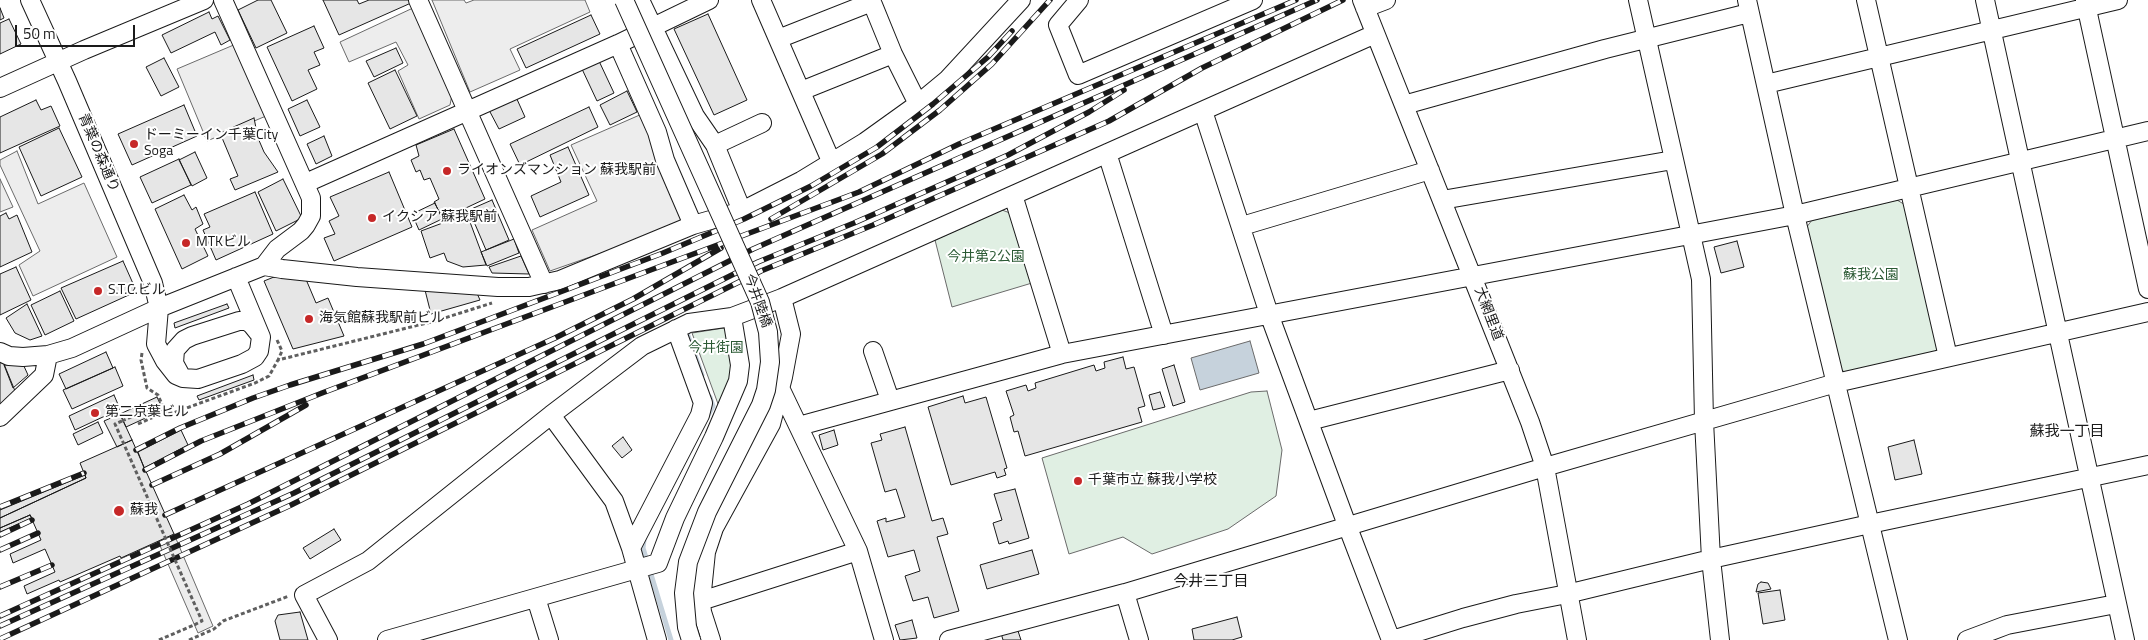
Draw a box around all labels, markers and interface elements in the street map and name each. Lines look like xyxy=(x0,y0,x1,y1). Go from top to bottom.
scale bar xyxy=(18,15,138,47)
text: 50 m xyxy=(23,22,56,45)
street label: 青葉の森通り xyxy=(74,111,122,195)
place label: ドーミーイン千葉City Soga xyxy=(144,128,278,160)
marker: ドーミーイン千葉City Soga xyxy=(128,138,140,150)
place label: ライオンズマンション 蘇我駅前 xyxy=(457,163,656,179)
marker: ライオンズマンション 蘇我駅前 xyxy=(441,165,453,177)
place label: イクシア 蘇我駅前 xyxy=(382,210,497,226)
marker: イクシア 蘇我駅前 xyxy=(366,212,378,224)
place label: MTKビル xyxy=(196,235,251,251)
marker: MTKビル xyxy=(180,237,192,249)
park label: 今井第2公園 xyxy=(947,250,1025,266)
park label: 蘇我公園 xyxy=(1843,268,1899,284)
street label: 今井陸橋 xyxy=(740,272,774,330)
place label: S.T.C.ビル xyxy=(108,283,166,299)
marker: S.T.C.ビル xyxy=(92,285,104,297)
street label: 大網里道 xyxy=(1470,285,1506,343)
place label: 海気館蘇我駅前ビル xyxy=(319,311,445,327)
marker: 海気館蘇我駅前ビル xyxy=(303,313,315,325)
park label: 今井街園 xyxy=(688,341,744,357)
place label: 第二京葉ビル xyxy=(105,405,189,421)
marker: 第二京葉ビル xyxy=(89,407,101,419)
district label: 蘇我一丁目 xyxy=(2030,423,2104,441)
place label: 千葉市立 蘇我小学校 xyxy=(1088,473,1217,489)
marker: 千葉市立 蘇我小学校 xyxy=(1072,475,1084,487)
place label: 蘇我 xyxy=(130,503,158,519)
marker: 蘇我 xyxy=(112,504,126,518)
district label: 今井三丁目 xyxy=(1174,573,1248,591)

